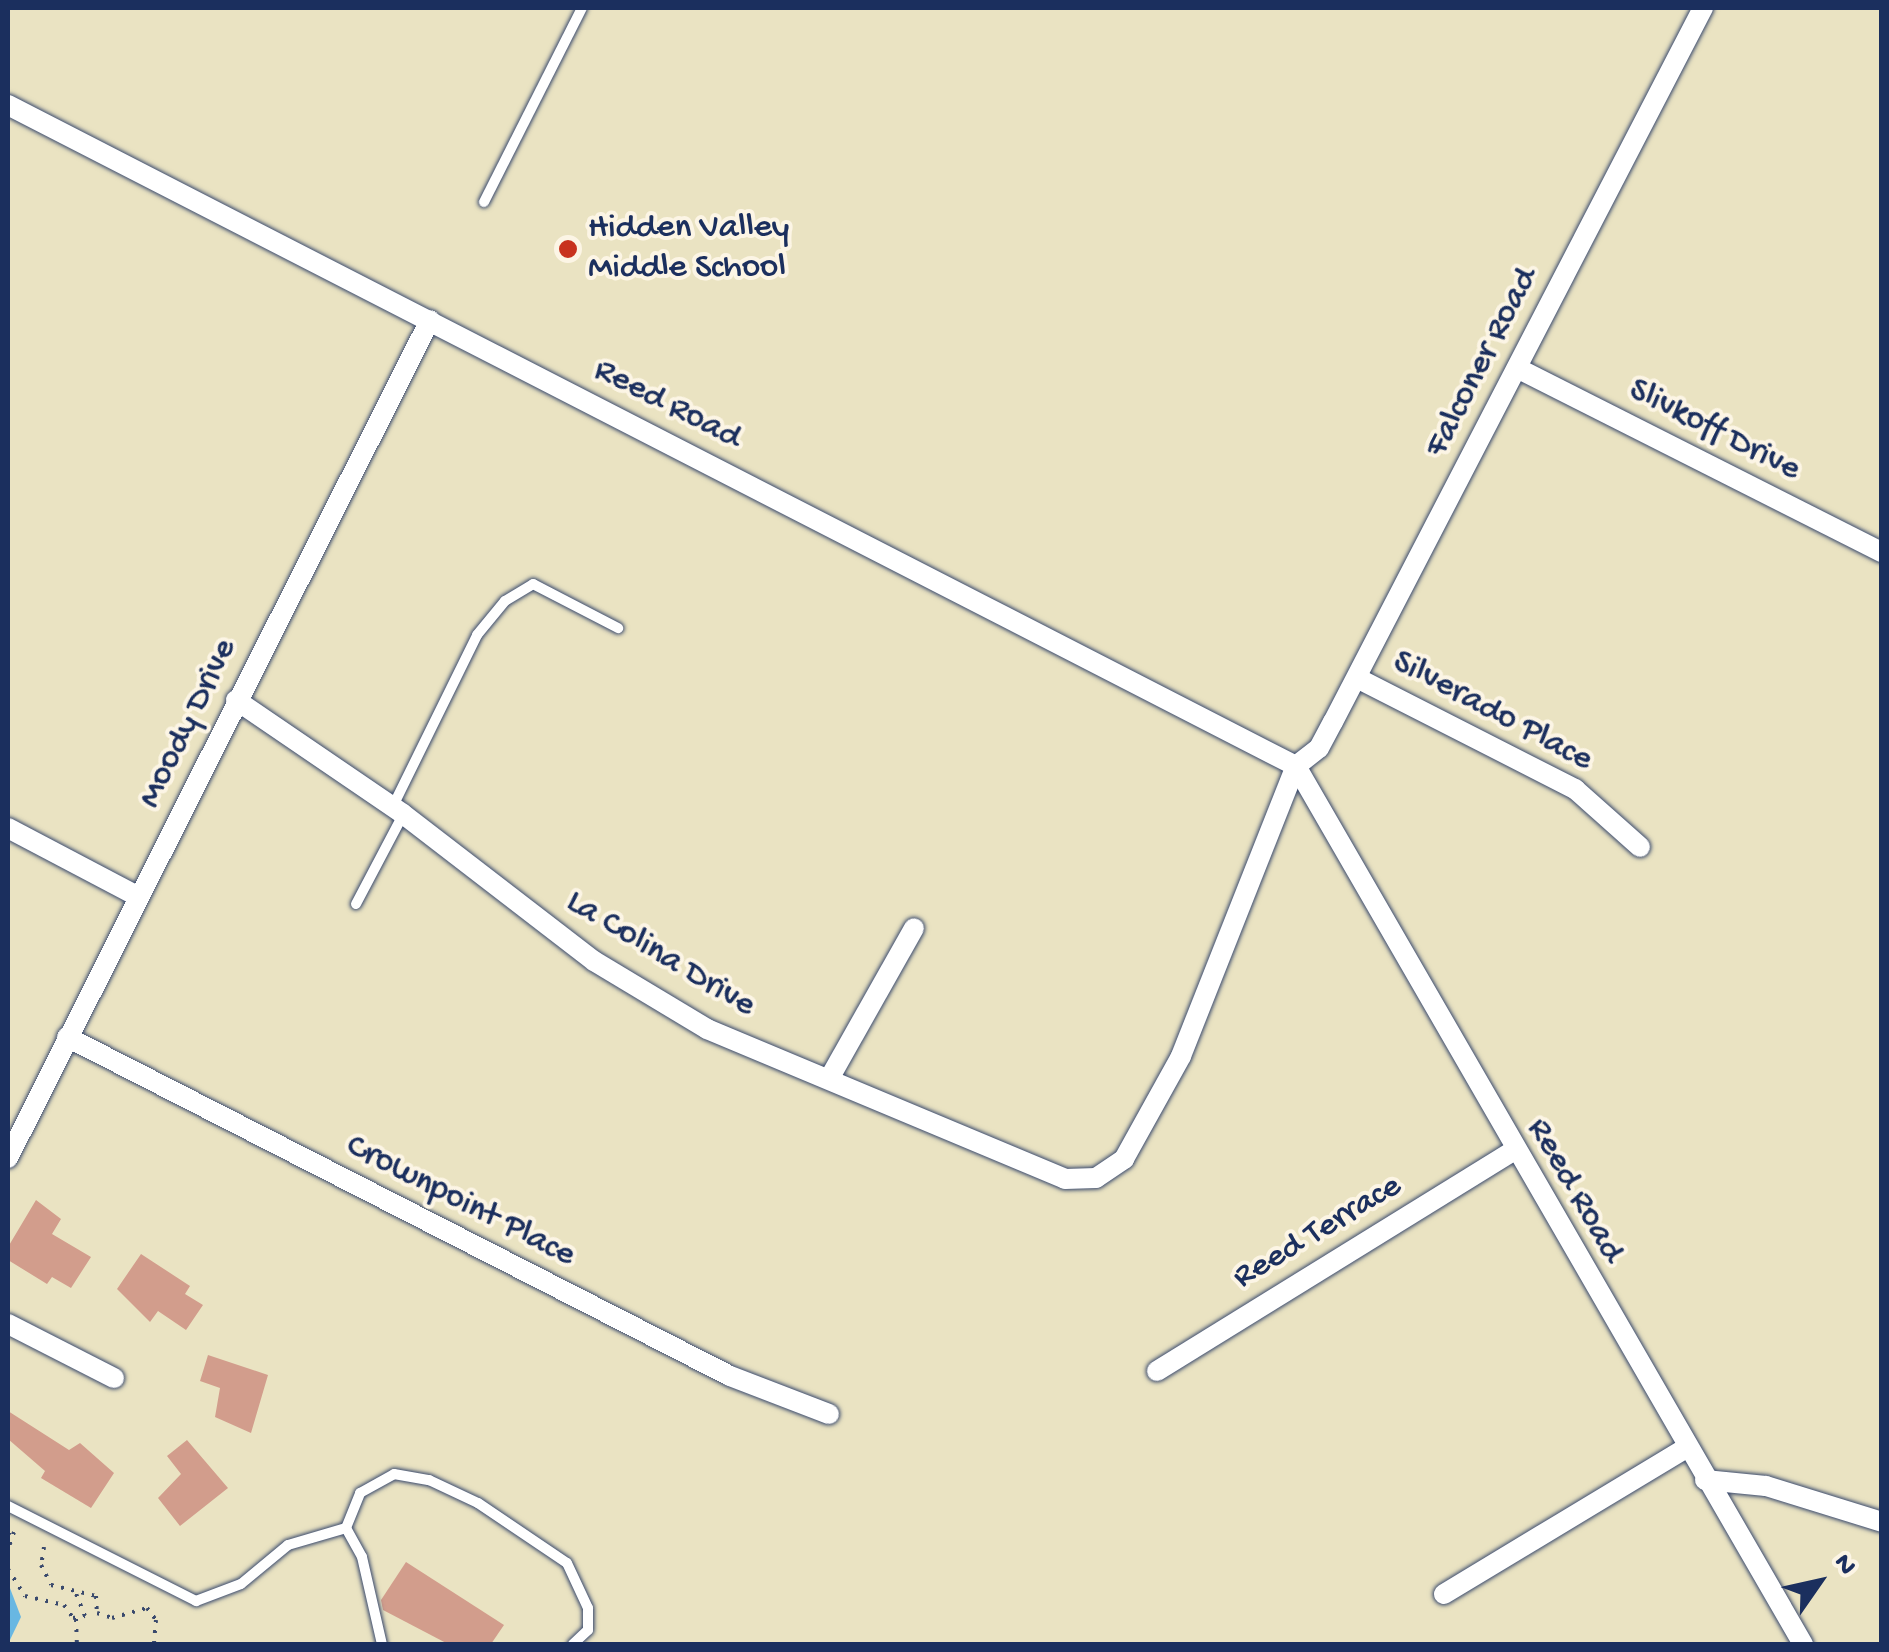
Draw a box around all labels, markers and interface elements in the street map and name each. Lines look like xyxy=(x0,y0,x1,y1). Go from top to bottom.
place label: Hidden Valley Middle School xyxy=(588,208,789,290)
marker: Hidden Valley Middle School xyxy=(557,238,579,260)
street label: Falconer Road xyxy=(1417,261,1549,465)
street label: Reed Road xyxy=(586,350,748,460)
street label: Slivkoff Drive xyxy=(1621,370,1807,492)
street label: Moody Drive xyxy=(130,633,248,815)
street label: Silverado Place xyxy=(1385,642,1599,782)
street label: La Colina Drive xyxy=(558,882,762,1028)
street label: Reed Road xyxy=(1516,1111,1632,1271)
street label: Crownpoint Place xyxy=(338,1126,582,1278)
street label: Reed Terrace xyxy=(1226,1166,1410,1300)
north arrow xyxy=(1769,1532,1869,1632)
text: N xyxy=(1825,1548,1863,1582)

